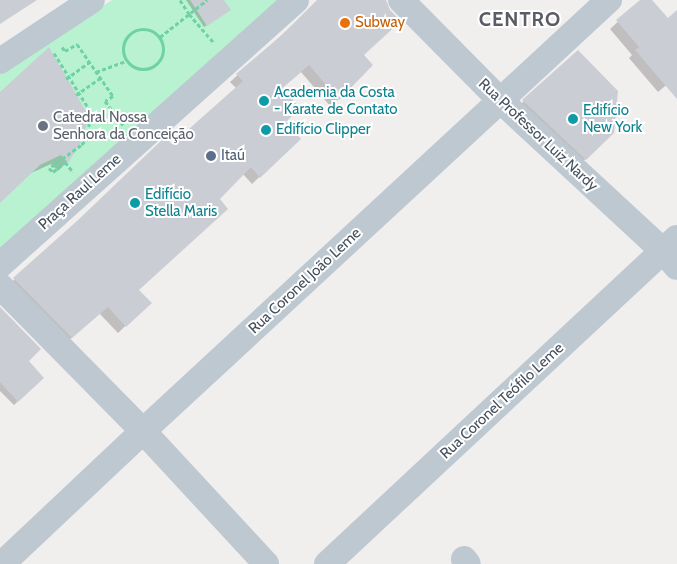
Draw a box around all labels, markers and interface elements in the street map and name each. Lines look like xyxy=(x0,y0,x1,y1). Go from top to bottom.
district label: CENTRO xyxy=(478,7,562,31)
place label: Subway xyxy=(355,14,405,32)
marker: Subway xyxy=(339,17,351,29)
street label: Rua Professor Luiz Nardy xyxy=(475,75,601,195)
place label: Academia da Costa - Karate de Contato xyxy=(274,83,397,118)
marker: Academia da Costa - Karate de Contato xyxy=(258,95,270,107)
place label: Edifício New York xyxy=(583,101,642,136)
place label: Catedral Nossa Senhora da Conceição xyxy=(53,108,194,143)
marker: Edifício New York xyxy=(567,113,579,125)
marker: Catedral Nossa Senhora da Conceição xyxy=(37,120,49,132)
place label: Edifício Clipper xyxy=(276,121,370,139)
marker: Edifício Clipper xyxy=(260,124,272,136)
place label: Itaú xyxy=(221,147,245,165)
street label: Praça Raul Leme xyxy=(35,150,125,234)
marker: Itaú xyxy=(205,150,217,162)
place label: Edifício Stella Maris xyxy=(145,185,217,220)
marker: Edifício Stella Maris xyxy=(129,197,141,209)
street label: Rua Coronel João Leme xyxy=(245,224,365,338)
street label: Rua Coronel Teófilo Leme xyxy=(437,339,567,463)

